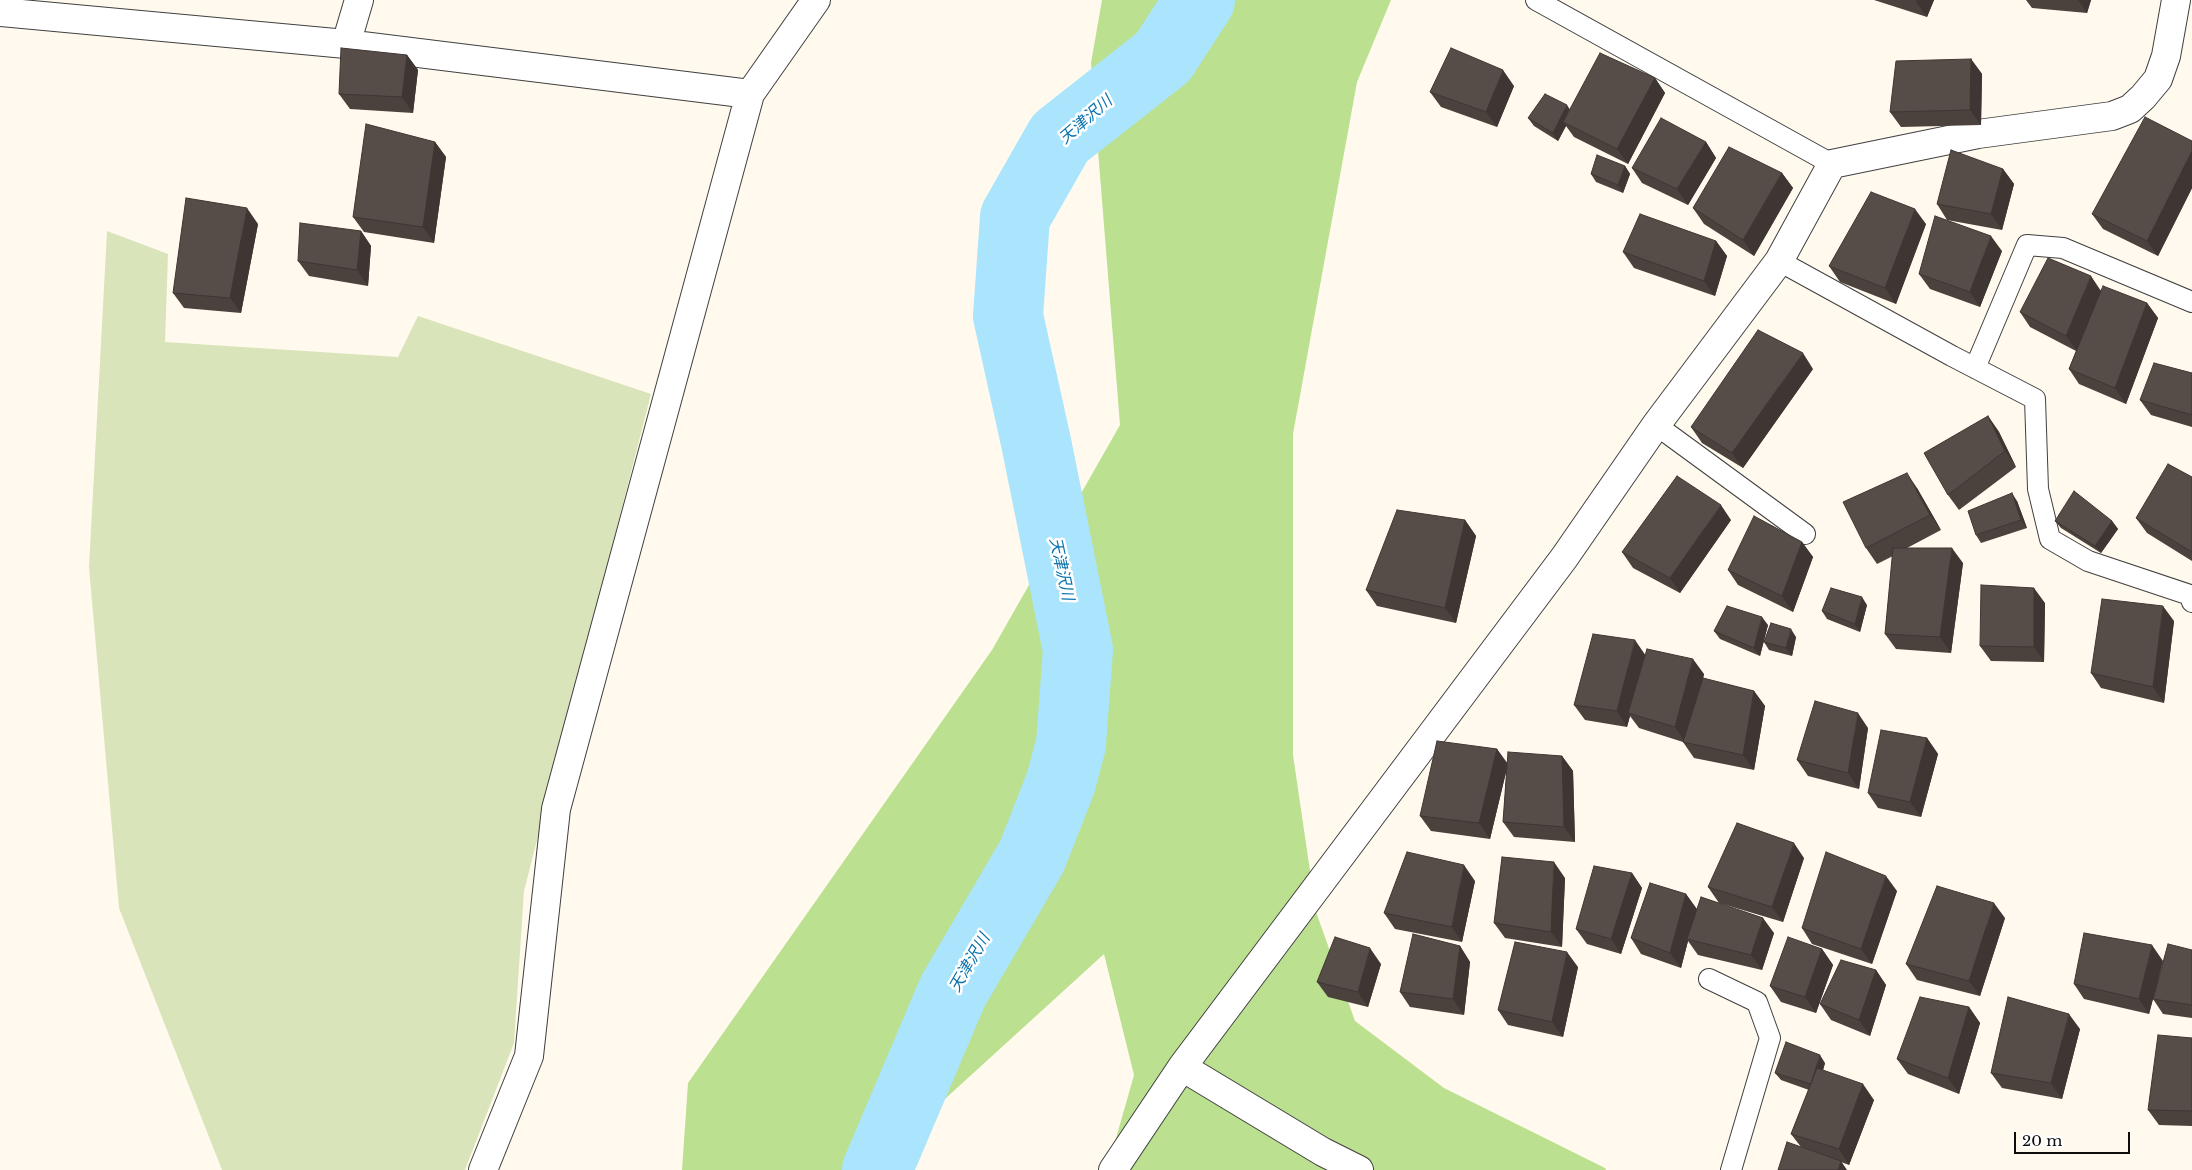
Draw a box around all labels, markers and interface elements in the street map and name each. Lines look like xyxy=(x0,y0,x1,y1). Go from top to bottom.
water label: 天津沢川 xyxy=(1056,92,1116,148)
water label: 天津沢川 xyxy=(1045,536,1077,602)
water label: 天津沢川 xyxy=(946,930,994,996)
scale bar xyxy=(2017,1122,2133,1154)
text: 20 m xyxy=(2022,1131,2062,1150)

